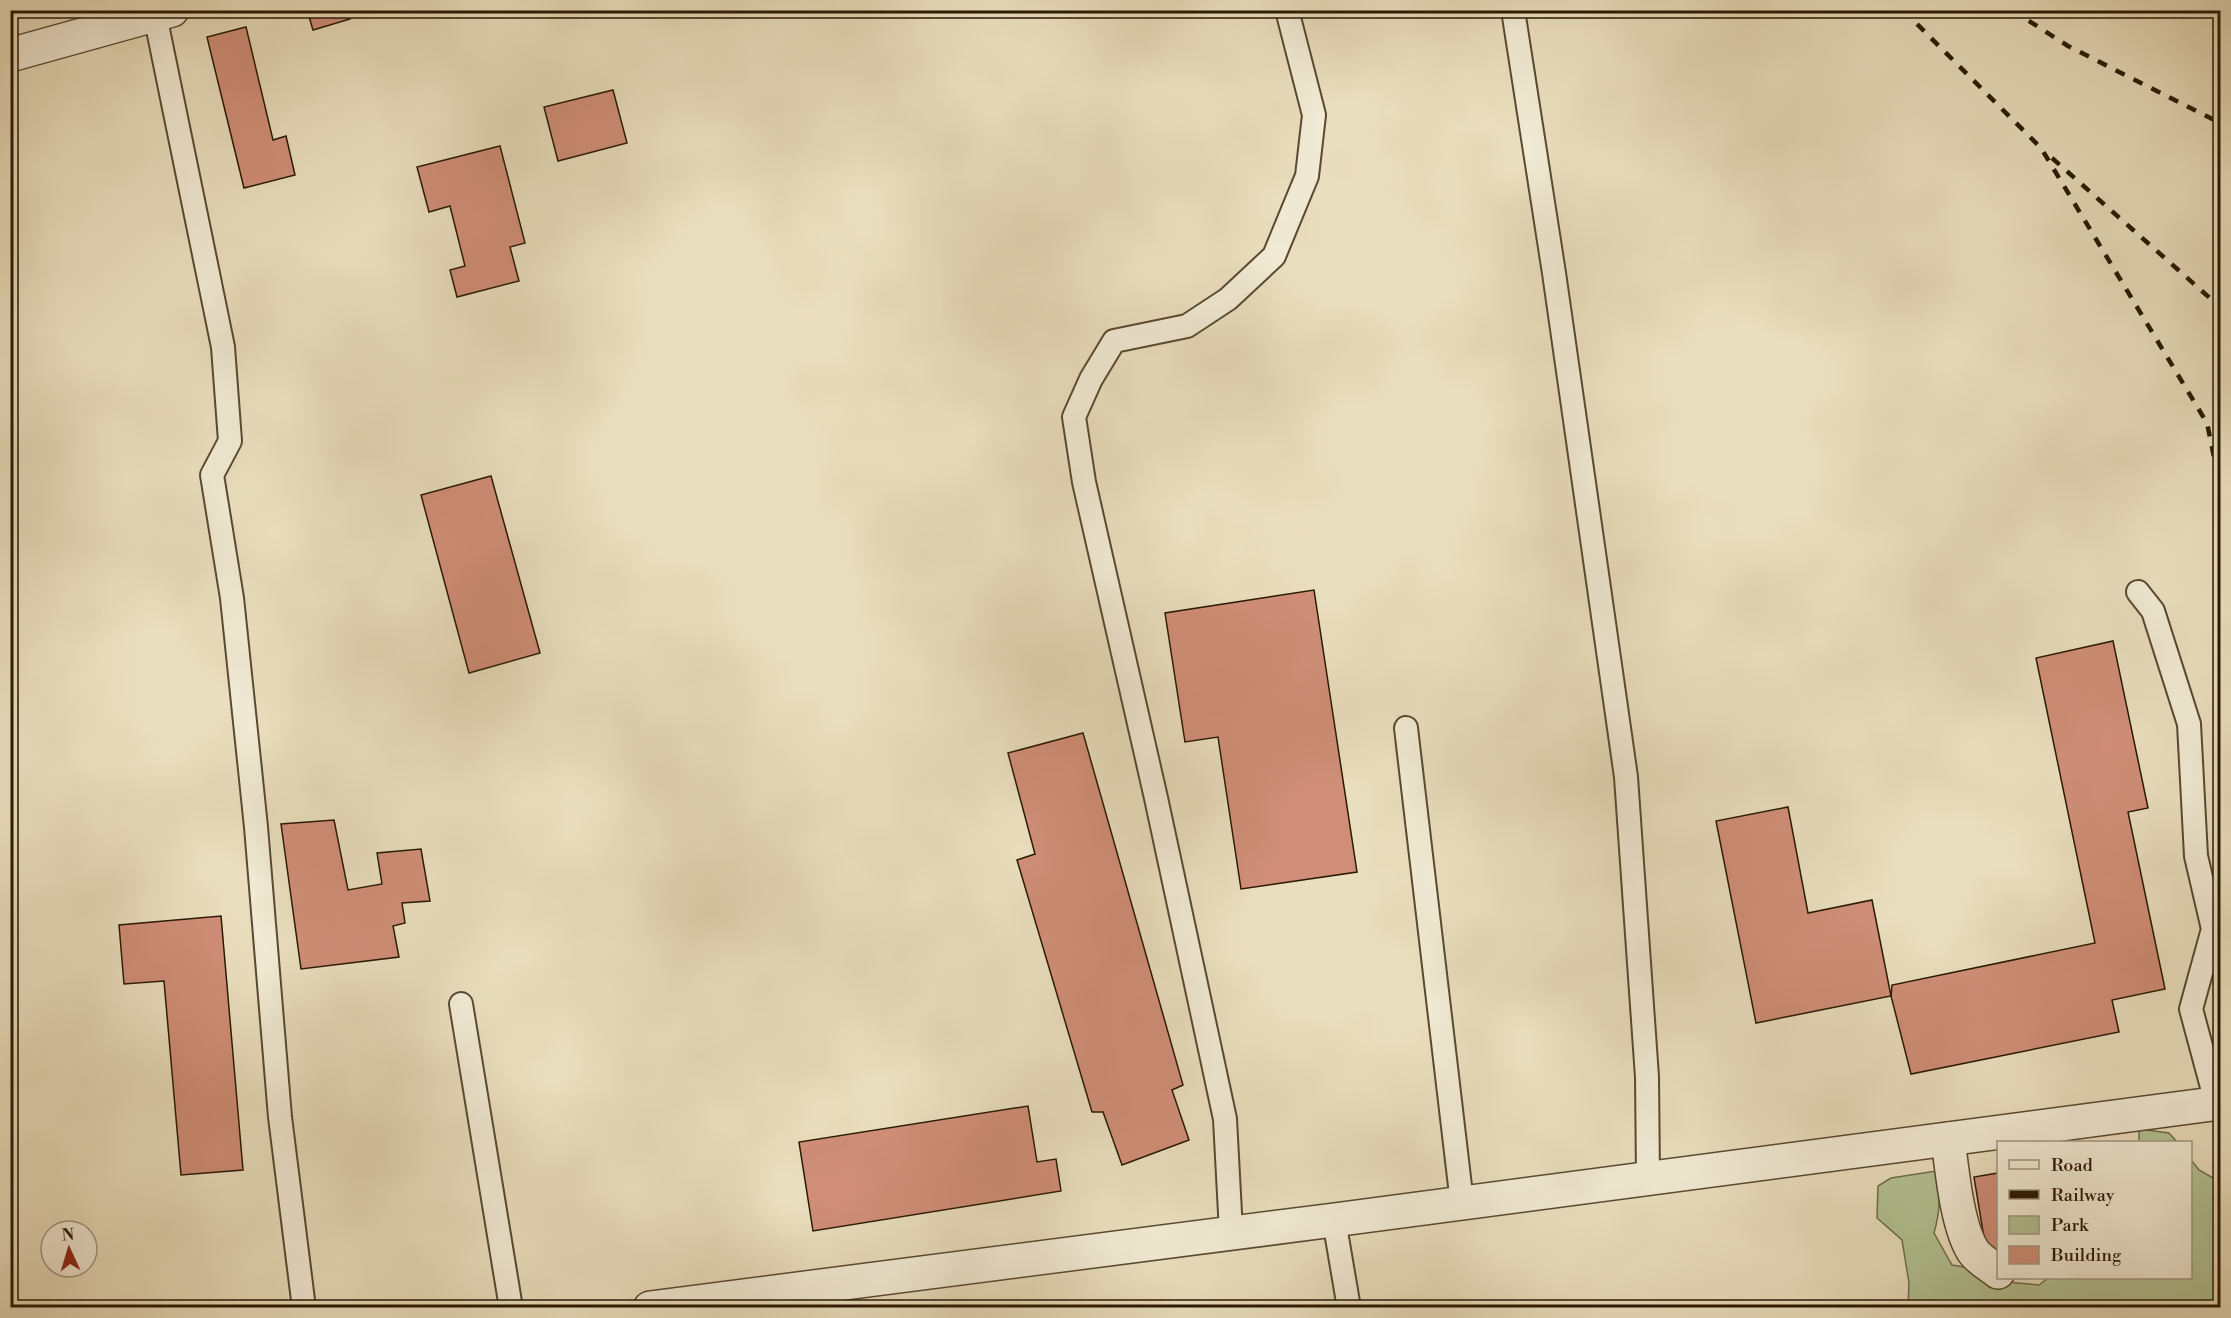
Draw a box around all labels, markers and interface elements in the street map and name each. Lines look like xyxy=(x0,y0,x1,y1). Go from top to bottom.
legend xyxy=(1997,1141,2192,1279)
text: Road xyxy=(2051,1154,2094,1177)
text: Railway xyxy=(2051,1184,2115,1207)
text: Park xyxy=(2051,1214,2090,1237)
north arrow xyxy=(39,1219,99,1279)
text: N xyxy=(61,1225,75,1245)
text: Building xyxy=(2050,1244,2122,1267)

